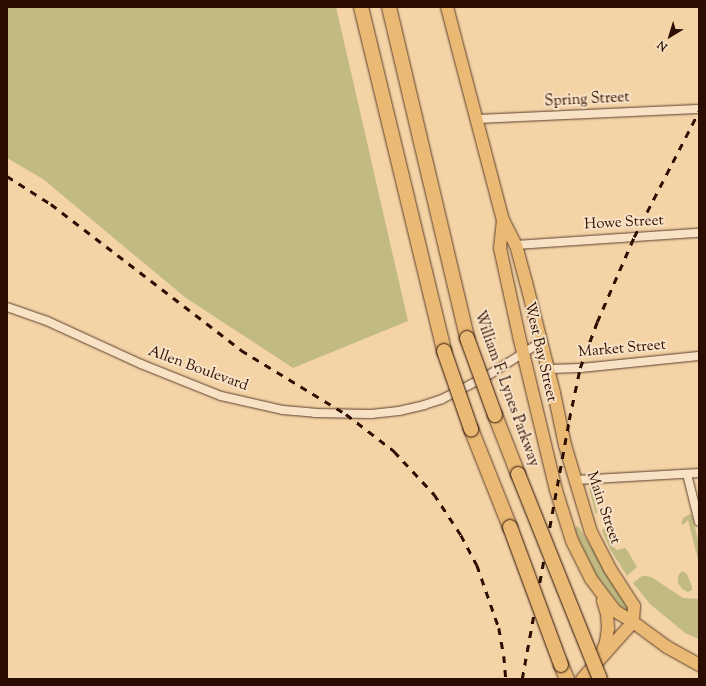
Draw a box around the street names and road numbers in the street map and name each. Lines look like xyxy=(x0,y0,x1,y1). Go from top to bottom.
street label: Spring Street xyxy=(544,89,630,111)
street label: Howe Street xyxy=(584,212,664,234)
street label: West Bay Street xyxy=(520,300,560,404)
street label: William F. Lynes Parkway xyxy=(469,309,543,469)
street label: Market Street xyxy=(577,336,667,362)
street label: Allen Boulevard xyxy=(145,343,251,395)
street label: Main Street xyxy=(582,469,624,547)

